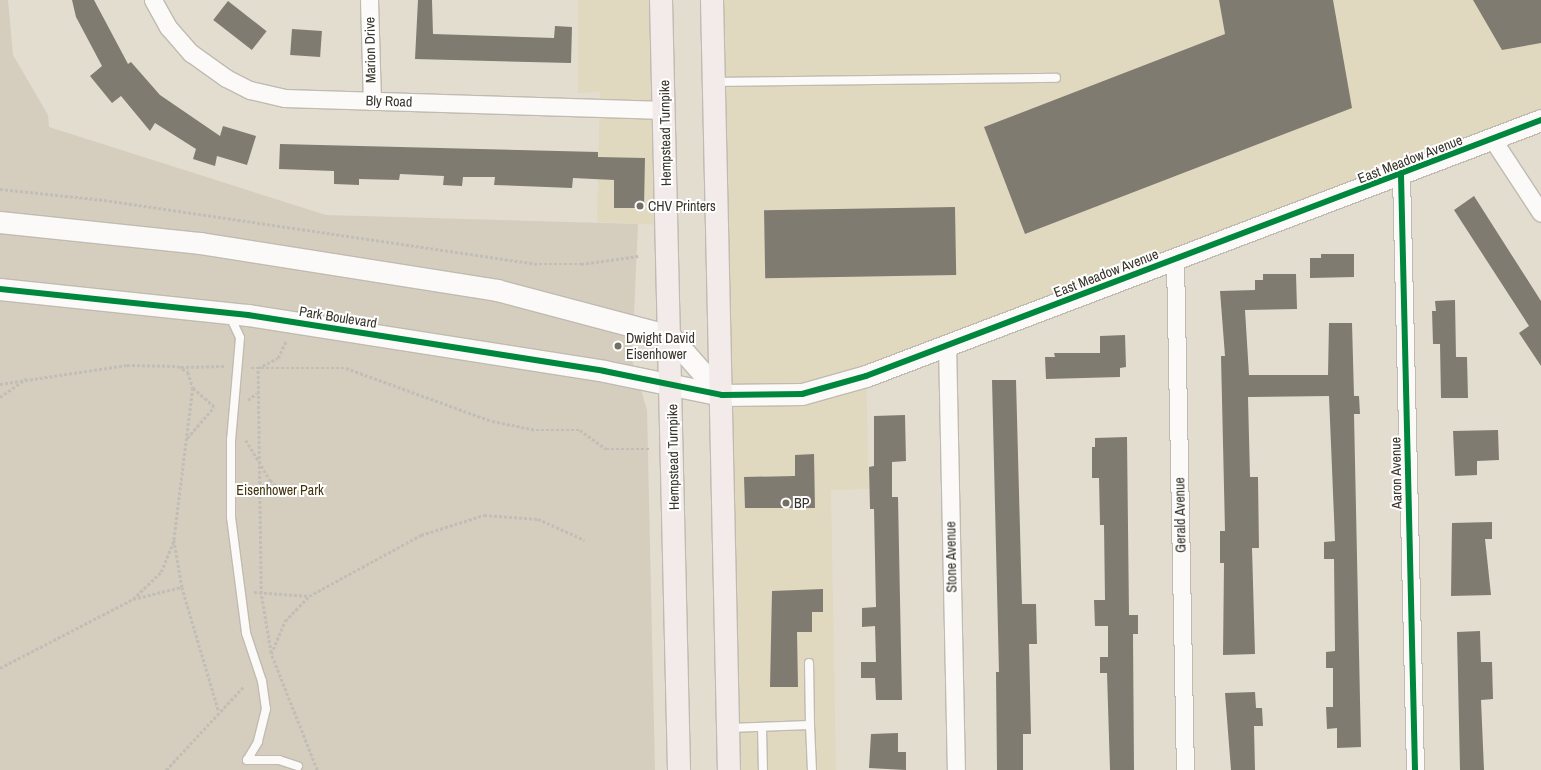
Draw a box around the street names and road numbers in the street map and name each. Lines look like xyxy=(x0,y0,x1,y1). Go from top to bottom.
street label: Marion Drive xyxy=(361,17,379,83)
street label: Hempstead Turnpike xyxy=(656,80,674,186)
street label: Bly Road xyxy=(365,92,413,110)
street label: East Meadow Avenue xyxy=(1355,131,1465,187)
street label: East Meadow Avenue xyxy=(1051,245,1161,301)
street label: Park Boulevard xyxy=(298,303,378,331)
street label: Hempstead Turnpike xyxy=(664,404,682,510)
street label: Aaron Avenue xyxy=(1387,437,1405,509)
street label: Gerald Avenue xyxy=(1171,477,1189,553)
street label: Stone Avenue xyxy=(942,521,960,593)

